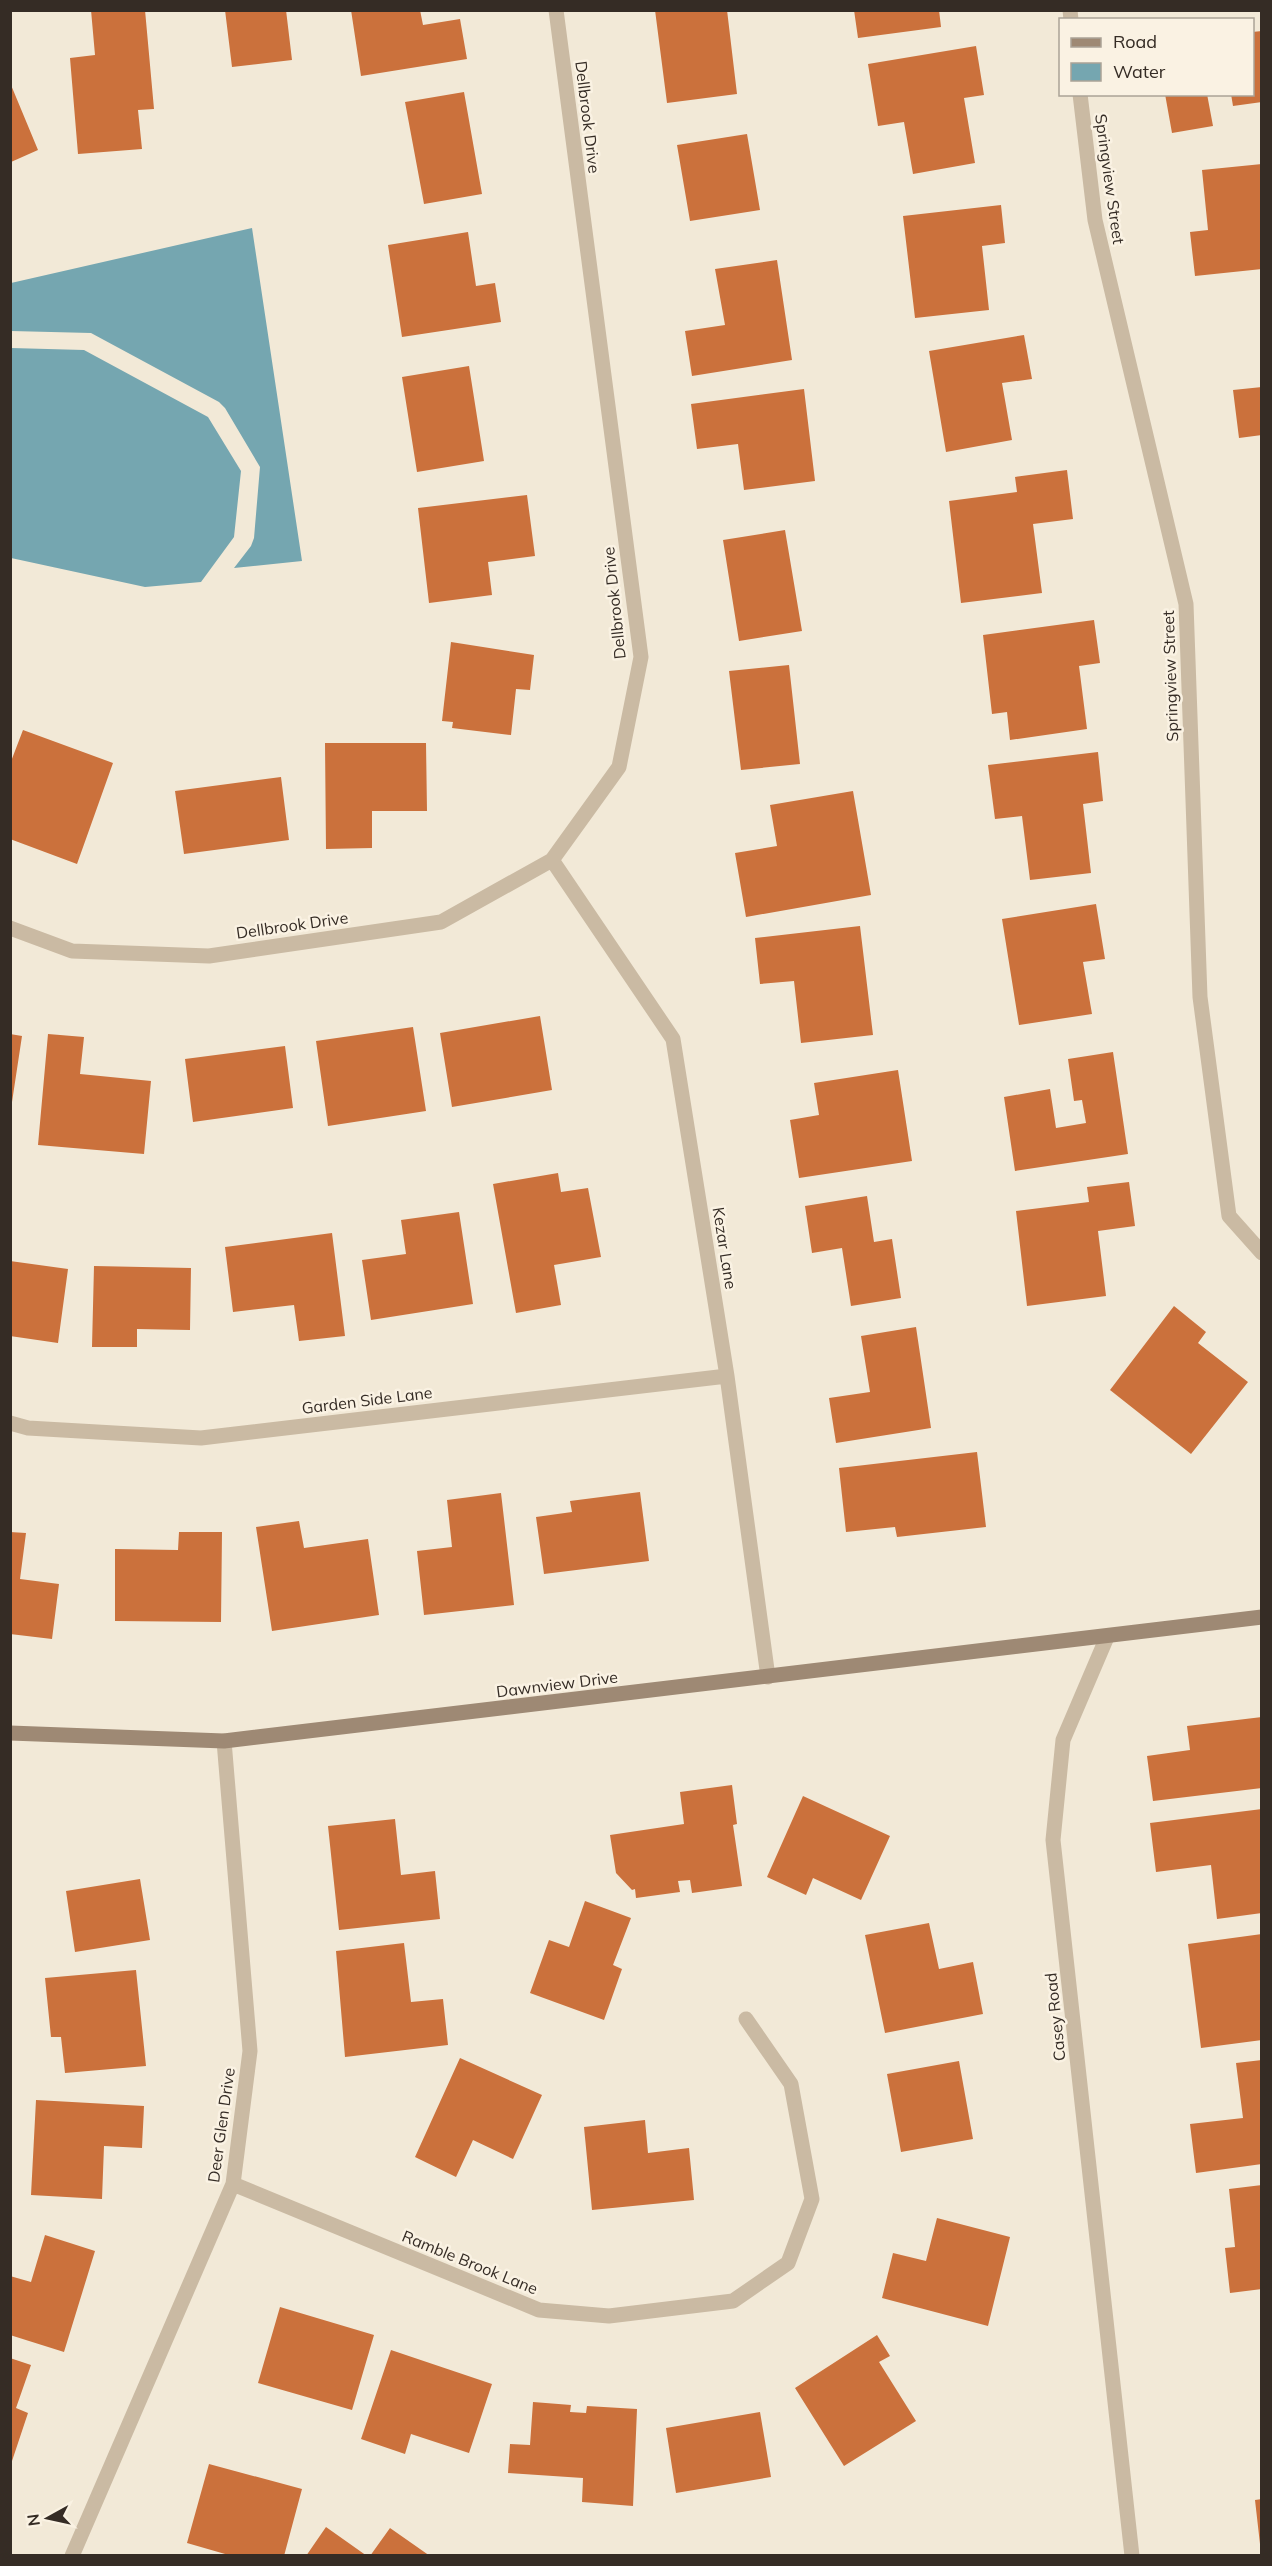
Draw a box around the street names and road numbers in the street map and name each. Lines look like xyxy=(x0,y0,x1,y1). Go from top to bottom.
street label: Dellbrook Drive xyxy=(571,60,605,174)
street label: Springview Street xyxy=(1091,113,1129,246)
street label: Dellbrook Drive xyxy=(598,546,630,660)
street label: Springview Street xyxy=(1158,610,1182,742)
street label: Dellbrook Drive xyxy=(235,907,349,943)
street label: Kezar Lane xyxy=(709,1206,741,1290)
street label: Garden Side Lane xyxy=(301,1382,433,1418)
street label: Dawnview Drive xyxy=(495,1667,619,1701)
street label: Casey Road xyxy=(1040,1972,1070,2062)
street label: Deer Glen Drive xyxy=(203,2066,239,2184)
street label: Ramble Brook Lane xyxy=(399,2226,541,2298)

